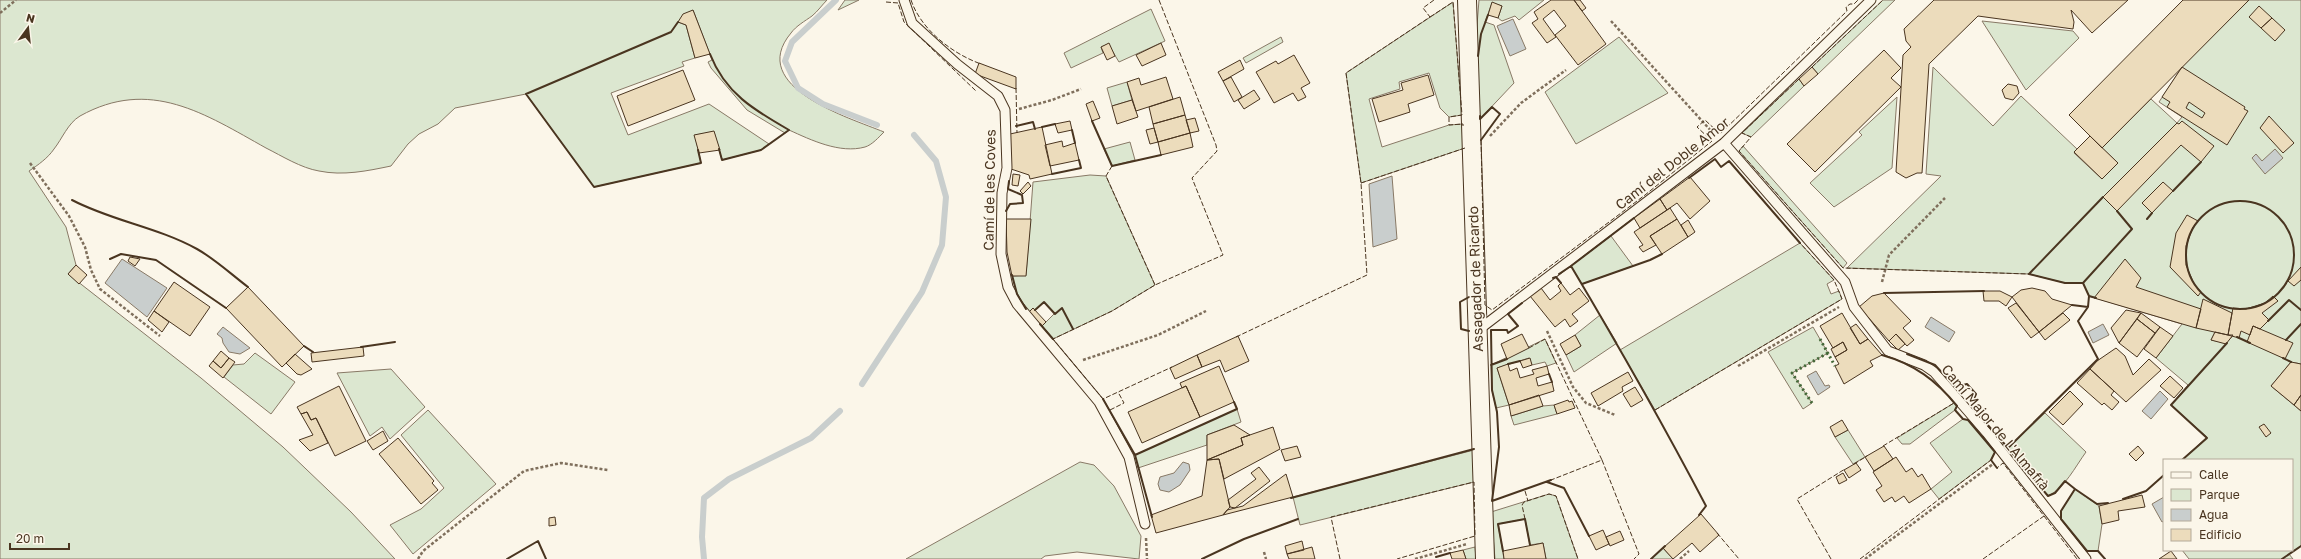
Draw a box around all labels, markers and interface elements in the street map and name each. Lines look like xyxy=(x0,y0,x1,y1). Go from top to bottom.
north arrow xyxy=(8,8,48,48)
text: N xyxy=(25,10,36,25)
street label: Camí del Doble Amor xyxy=(1612,113,1733,213)
street label: Camí de les Coves xyxy=(979,129,999,251)
street label: Assagador de Ricardo xyxy=(1464,206,1486,352)
street label: Camí Major de L'Almafrà xyxy=(1938,361,2054,493)
legend xyxy=(2163,459,2293,551)
text: Calle xyxy=(2199,467,2229,482)
text: Parque xyxy=(2199,487,2240,502)
text: Agua xyxy=(2199,507,2228,522)
scale bar xyxy=(10,525,69,551)
text: Edificio xyxy=(2199,527,2241,542)
text: 20 m xyxy=(16,531,44,546)

